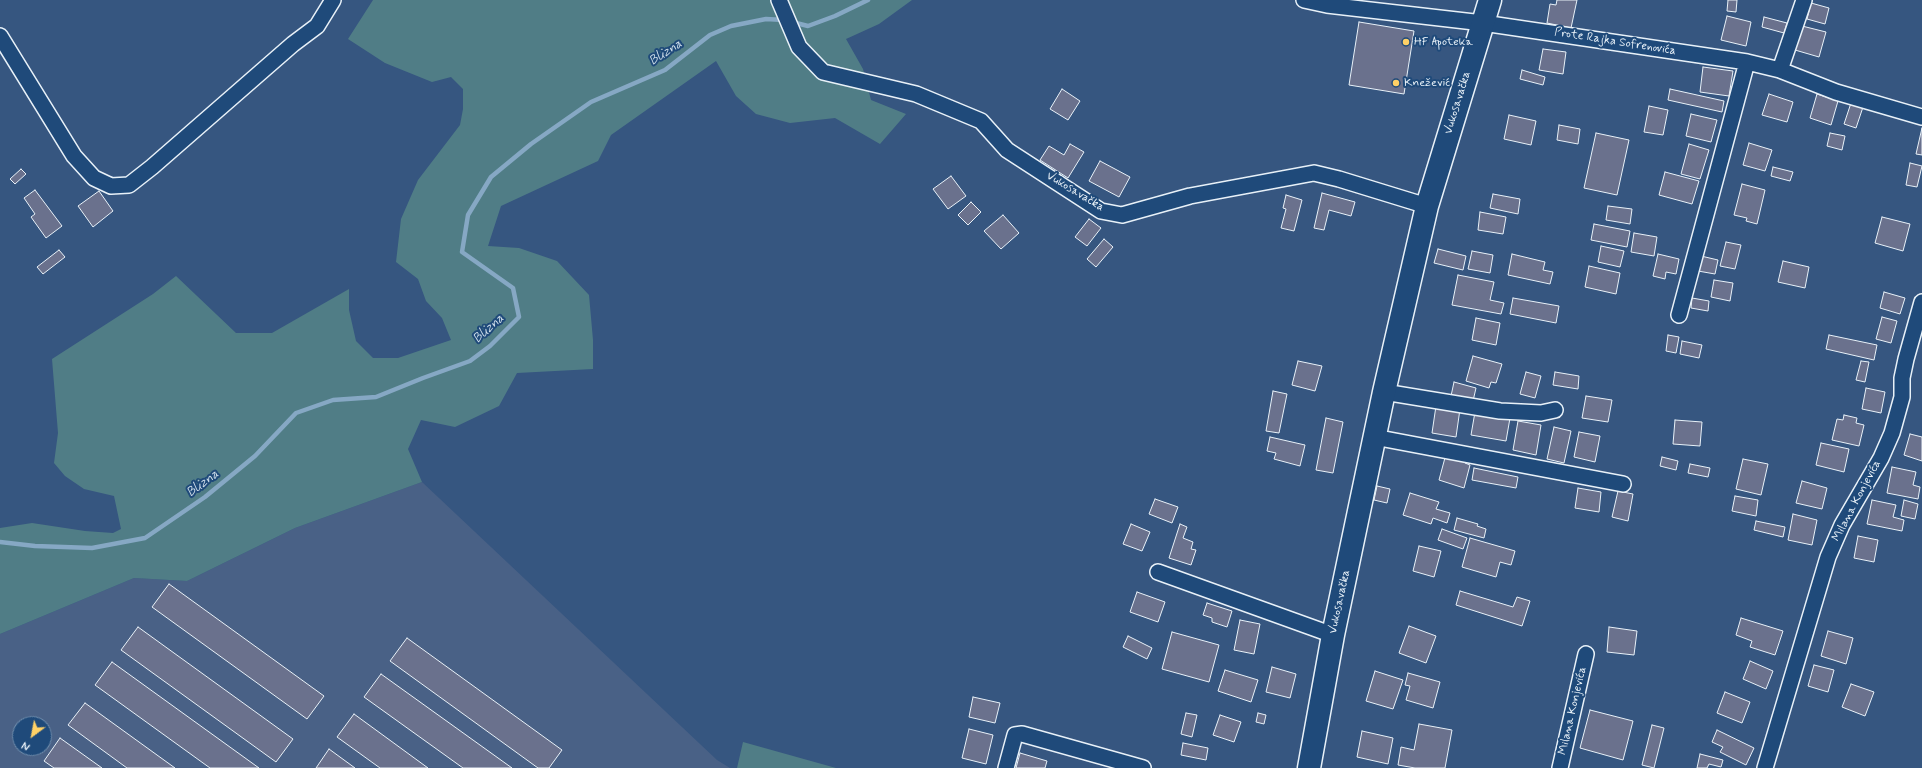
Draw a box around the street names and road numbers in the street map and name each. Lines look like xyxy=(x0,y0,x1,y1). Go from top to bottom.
street label: Prote Rajka Sofrenovića xyxy=(1553,25,1677,59)
street label: Vukosavačka xyxy=(1442,70,1474,136)
street label: Vukosavačka xyxy=(1043,169,1107,215)
street label: Milana Konjevića xyxy=(1830,458,1884,544)
street label: Vukosavačka xyxy=(1326,569,1354,635)
street label: Milana Konjevića xyxy=(1556,666,1590,756)

